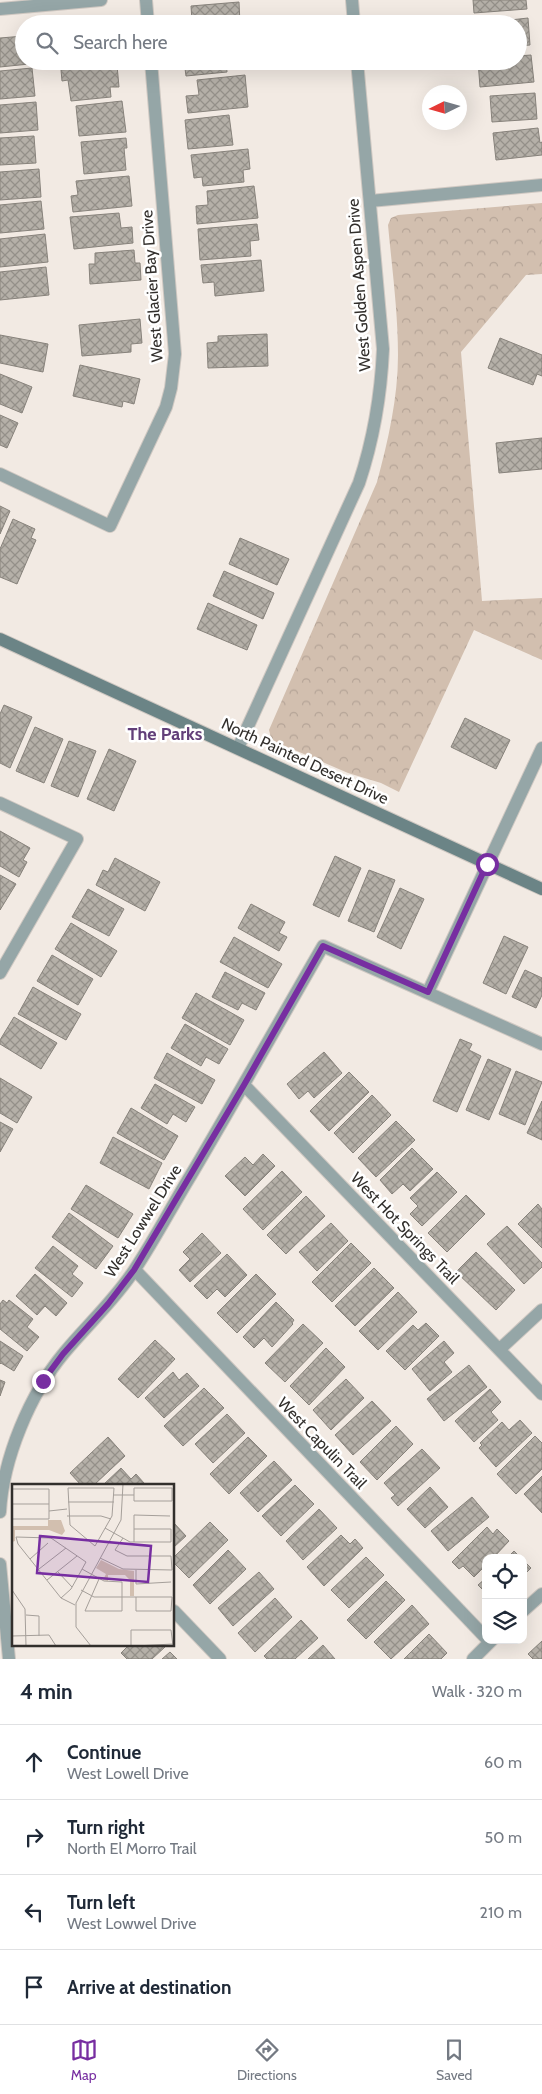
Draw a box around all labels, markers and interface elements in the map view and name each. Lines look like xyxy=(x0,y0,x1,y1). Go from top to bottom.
search box xyxy=(15,15,527,70)
icon: search xyxy=(33,29,61,57)
text: Search here xyxy=(73,31,167,54)
north arrow xyxy=(422,85,467,130)
street label: West Golden Aspen Drive xyxy=(343,198,375,372)
street label: West Glacier Bay Drive xyxy=(137,209,167,363)
street label: North Painted Desert Drive xyxy=(219,714,391,808)
district label: The Parks xyxy=(128,723,203,745)
route start xyxy=(476,853,499,876)
street label: West Lowwel Drive xyxy=(101,1161,185,1281)
street label: West Hot Springs Trail xyxy=(347,1168,463,1288)
route end xyxy=(32,1370,55,1393)
street label: West Capulin Trail xyxy=(274,1393,371,1493)
inset map xyxy=(12,1484,175,1646)
map controls xyxy=(482,1554,527,1644)
button: locate xyxy=(482,1554,527,1599)
button: layers xyxy=(482,1599,527,1644)
text: 4 min xyxy=(20,1679,73,1704)
text: Walk · 320 m xyxy=(432,1682,522,1701)
text: Continue xyxy=(67,1741,141,1764)
icon: ahead xyxy=(20,1748,48,1776)
text: 60 m xyxy=(484,1753,522,1772)
text: West Lowell Drive xyxy=(67,1764,189,1783)
text: Turn right xyxy=(67,1816,145,1839)
icon: right xyxy=(20,1823,48,1851)
text: 50 m xyxy=(485,1828,522,1847)
text: North El Morro Trail xyxy=(67,1839,197,1858)
text: Turn left xyxy=(67,1891,135,1914)
icon: left xyxy=(20,1898,48,1926)
text: 210 m xyxy=(480,1903,522,1922)
text: West Lowwel Drive xyxy=(67,1914,196,1933)
icon: arrive xyxy=(20,1973,48,2001)
text: Arrive at destination xyxy=(67,1976,231,1999)
tab: Map xyxy=(70,2036,98,2084)
tab: Directions xyxy=(237,2036,297,2084)
tab: Saved xyxy=(436,2036,472,2084)

